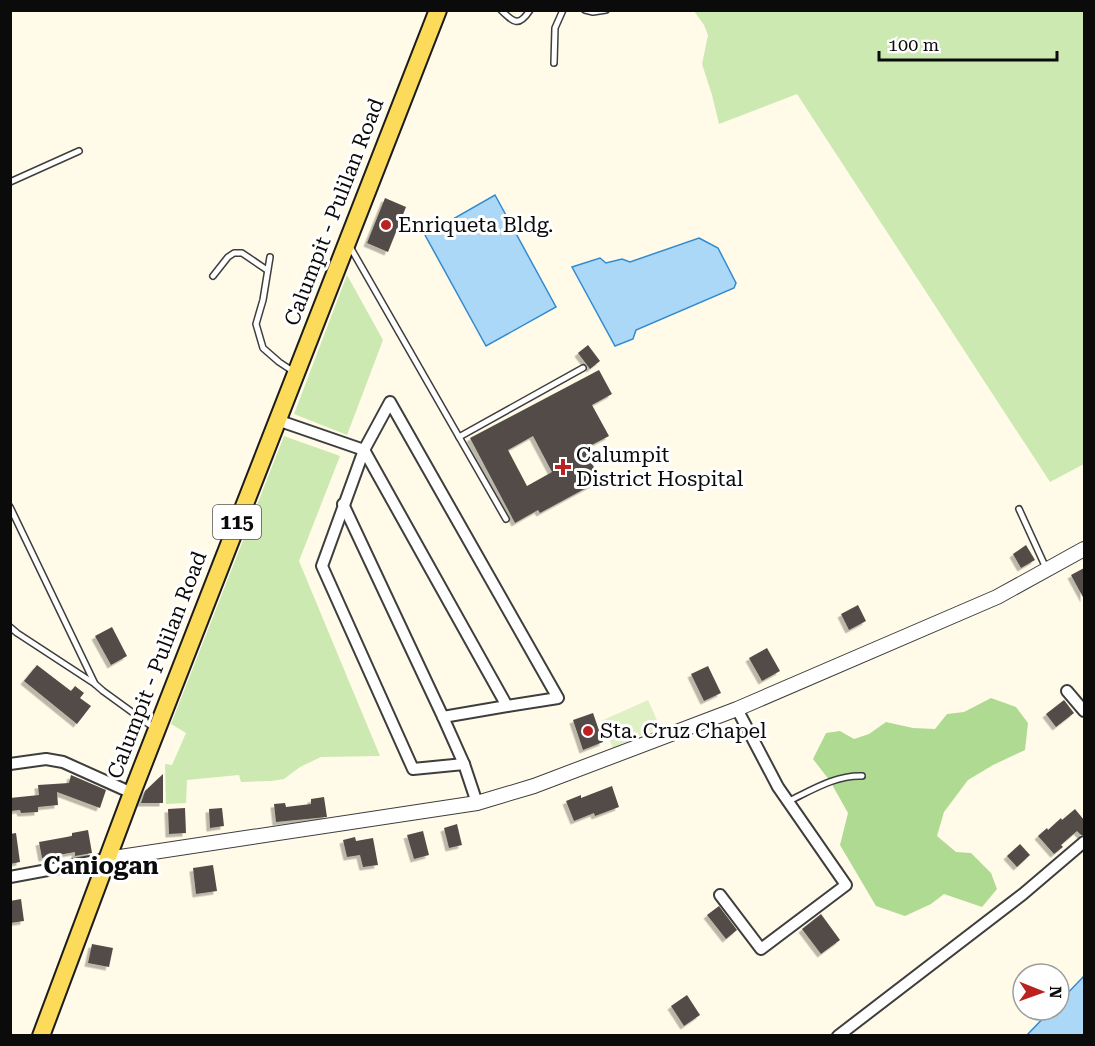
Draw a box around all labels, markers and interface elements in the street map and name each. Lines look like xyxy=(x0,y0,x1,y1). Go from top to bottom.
scale bar xyxy=(879,24,1058,62)
text: 100 m xyxy=(888,34,939,55)
street label: Calumpit - Pulilan Road xyxy=(279,94,389,329)
place label: Enriqueta Bldg. xyxy=(398,213,553,237)
marker: Enriqueta Bldg. xyxy=(379,218,393,232)
place label: Calumpit District Hospital xyxy=(576,443,744,491)
marker: Calumpit District Hospital xyxy=(554,458,572,476)
road number: 115 xyxy=(213,505,261,539)
street label: Calumpit - Pulilan Road xyxy=(102,547,212,782)
place label: Sta. Cruz Chapel xyxy=(600,719,767,743)
marker: Sta. Cruz Chapel xyxy=(581,724,595,738)
district label: Caniogan xyxy=(43,852,159,880)
north arrow xyxy=(1011,962,1071,1022)
text: N xyxy=(1046,986,1065,999)

